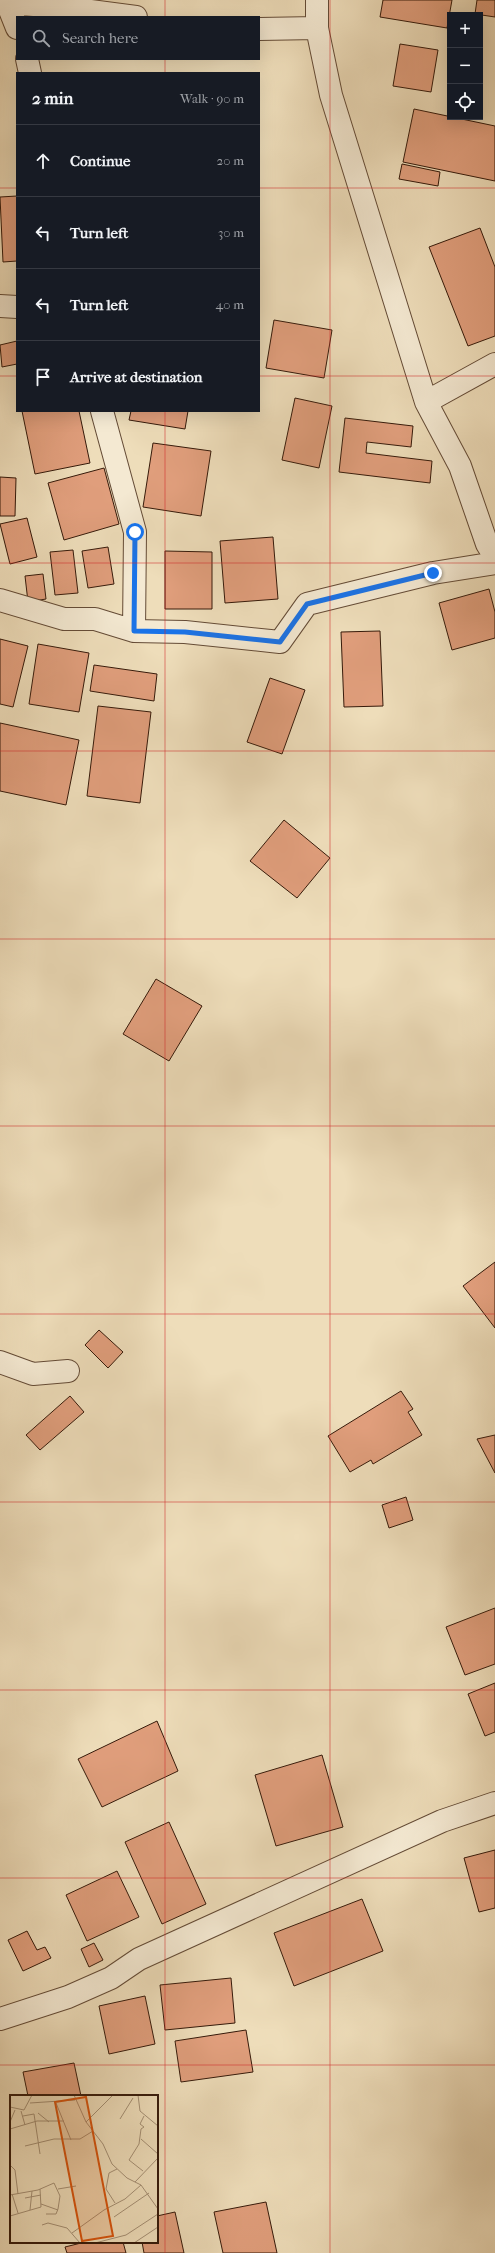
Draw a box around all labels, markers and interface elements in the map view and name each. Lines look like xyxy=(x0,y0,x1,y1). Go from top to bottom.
map controls xyxy=(447,12,483,120)
button: + xyxy=(447,12,483,48)
search box xyxy=(16,16,260,60)
icon: search xyxy=(30,27,52,49)
text: Search here xyxy=(62,29,138,47)
button: − xyxy=(447,48,483,84)
button: locate xyxy=(447,84,483,120)
text: 2 min xyxy=(32,88,73,108)
text: Walk · 90 m xyxy=(180,91,244,106)
icon: ahead xyxy=(32,150,54,172)
text: Continue xyxy=(70,152,130,170)
text: 20 m xyxy=(217,153,244,168)
icon: left xyxy=(32,222,54,244)
text: Turn left xyxy=(70,224,128,242)
text: 30 m xyxy=(218,225,244,240)
icon: left xyxy=(32,294,54,316)
text: Turn left xyxy=(70,296,128,314)
text: 40 m xyxy=(216,297,244,312)
icon: arrive xyxy=(32,366,54,388)
text: Arrive at destination xyxy=(70,368,202,386)
route start xyxy=(126,523,144,541)
route end xyxy=(424,564,442,582)
inset map xyxy=(10,2095,158,2243)

